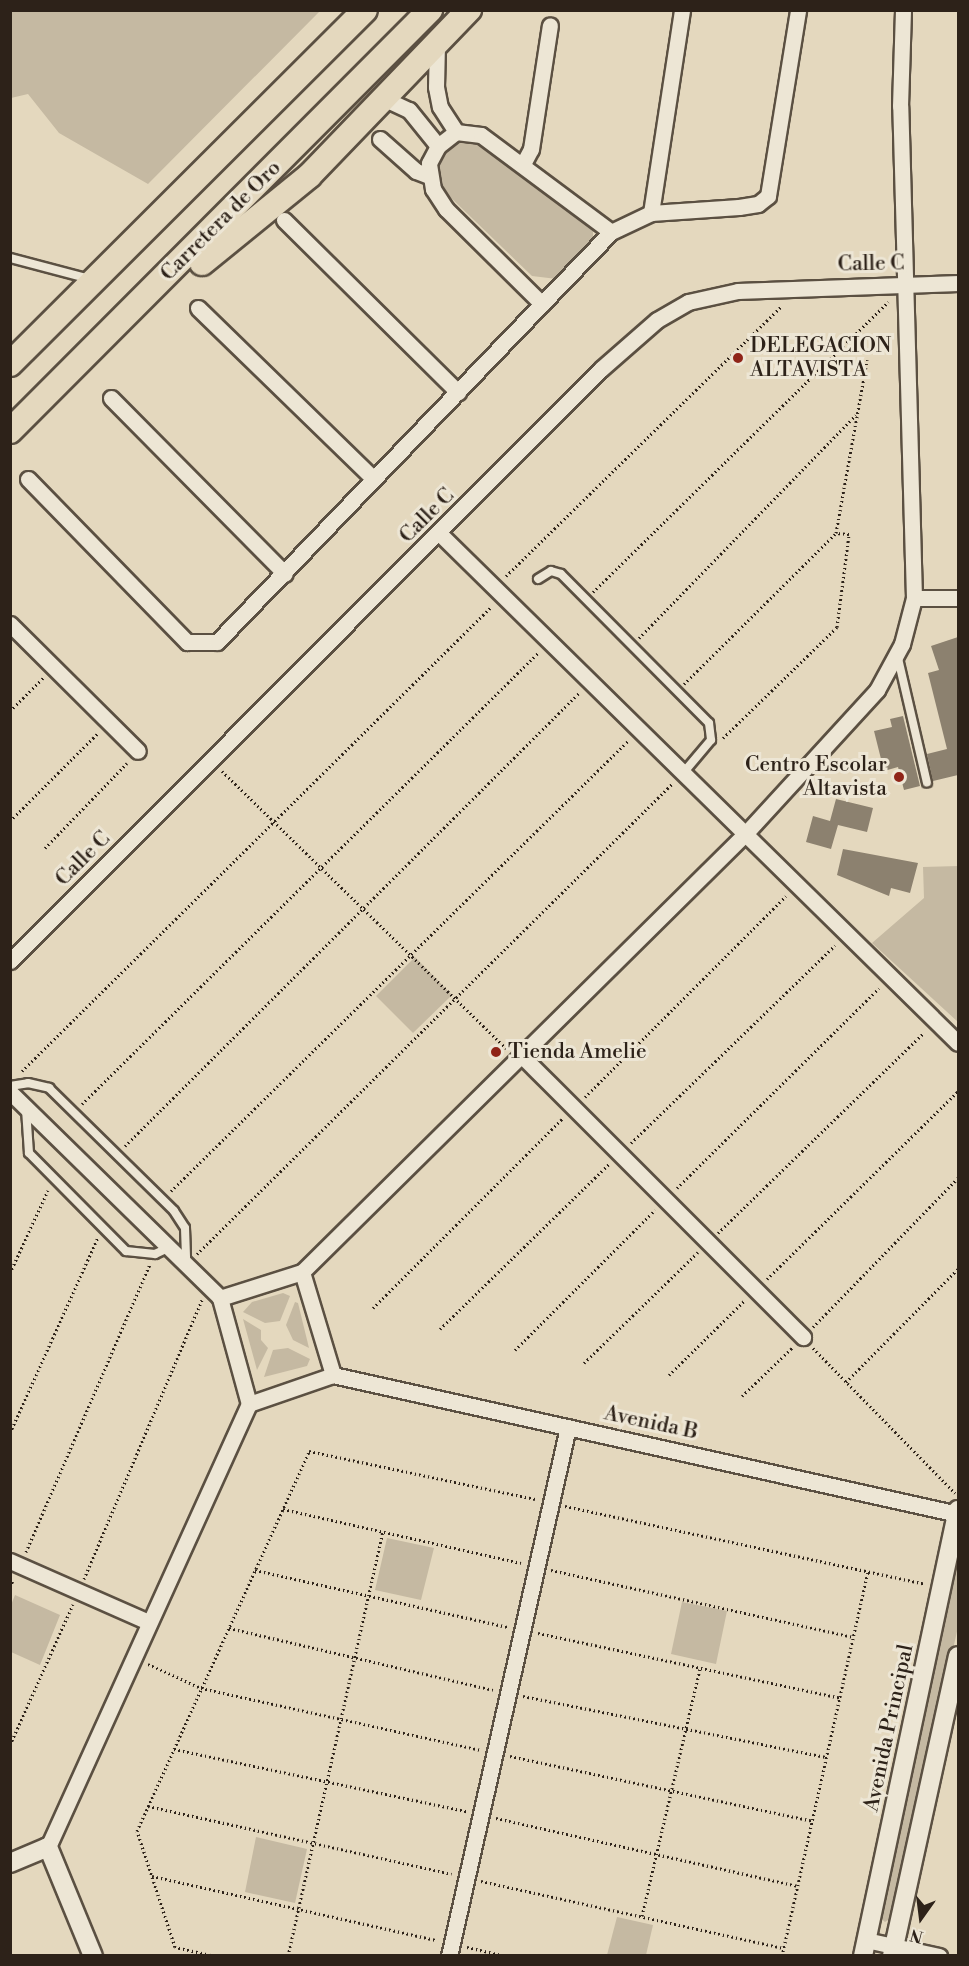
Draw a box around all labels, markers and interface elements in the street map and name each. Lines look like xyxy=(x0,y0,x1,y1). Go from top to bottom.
street label: Carretera de Oro xyxy=(156,156,286,286)
street label: Calle C xyxy=(837,251,905,277)
place label: DELEGACION ALTAVISTA xyxy=(750,333,891,383)
marker: DELEGACION ALTAVISTA xyxy=(731,351,745,365)
street label: Calle C xyxy=(394,483,460,549)
place label: Centro Escolar Altavista xyxy=(745,752,887,802)
marker: Centro Escolar Altavista xyxy=(892,770,906,784)
street label: Calle C xyxy=(50,826,116,892)
place label: Tienda Amelie xyxy=(508,1039,647,1065)
marker: Tienda Amelie xyxy=(489,1045,503,1059)
street label: Avenida B xyxy=(602,1401,700,1445)
street label: Avenida Principal xyxy=(859,1642,919,1814)
north arrow xyxy=(891,1888,951,1948)
text: N xyxy=(908,1924,925,1947)

